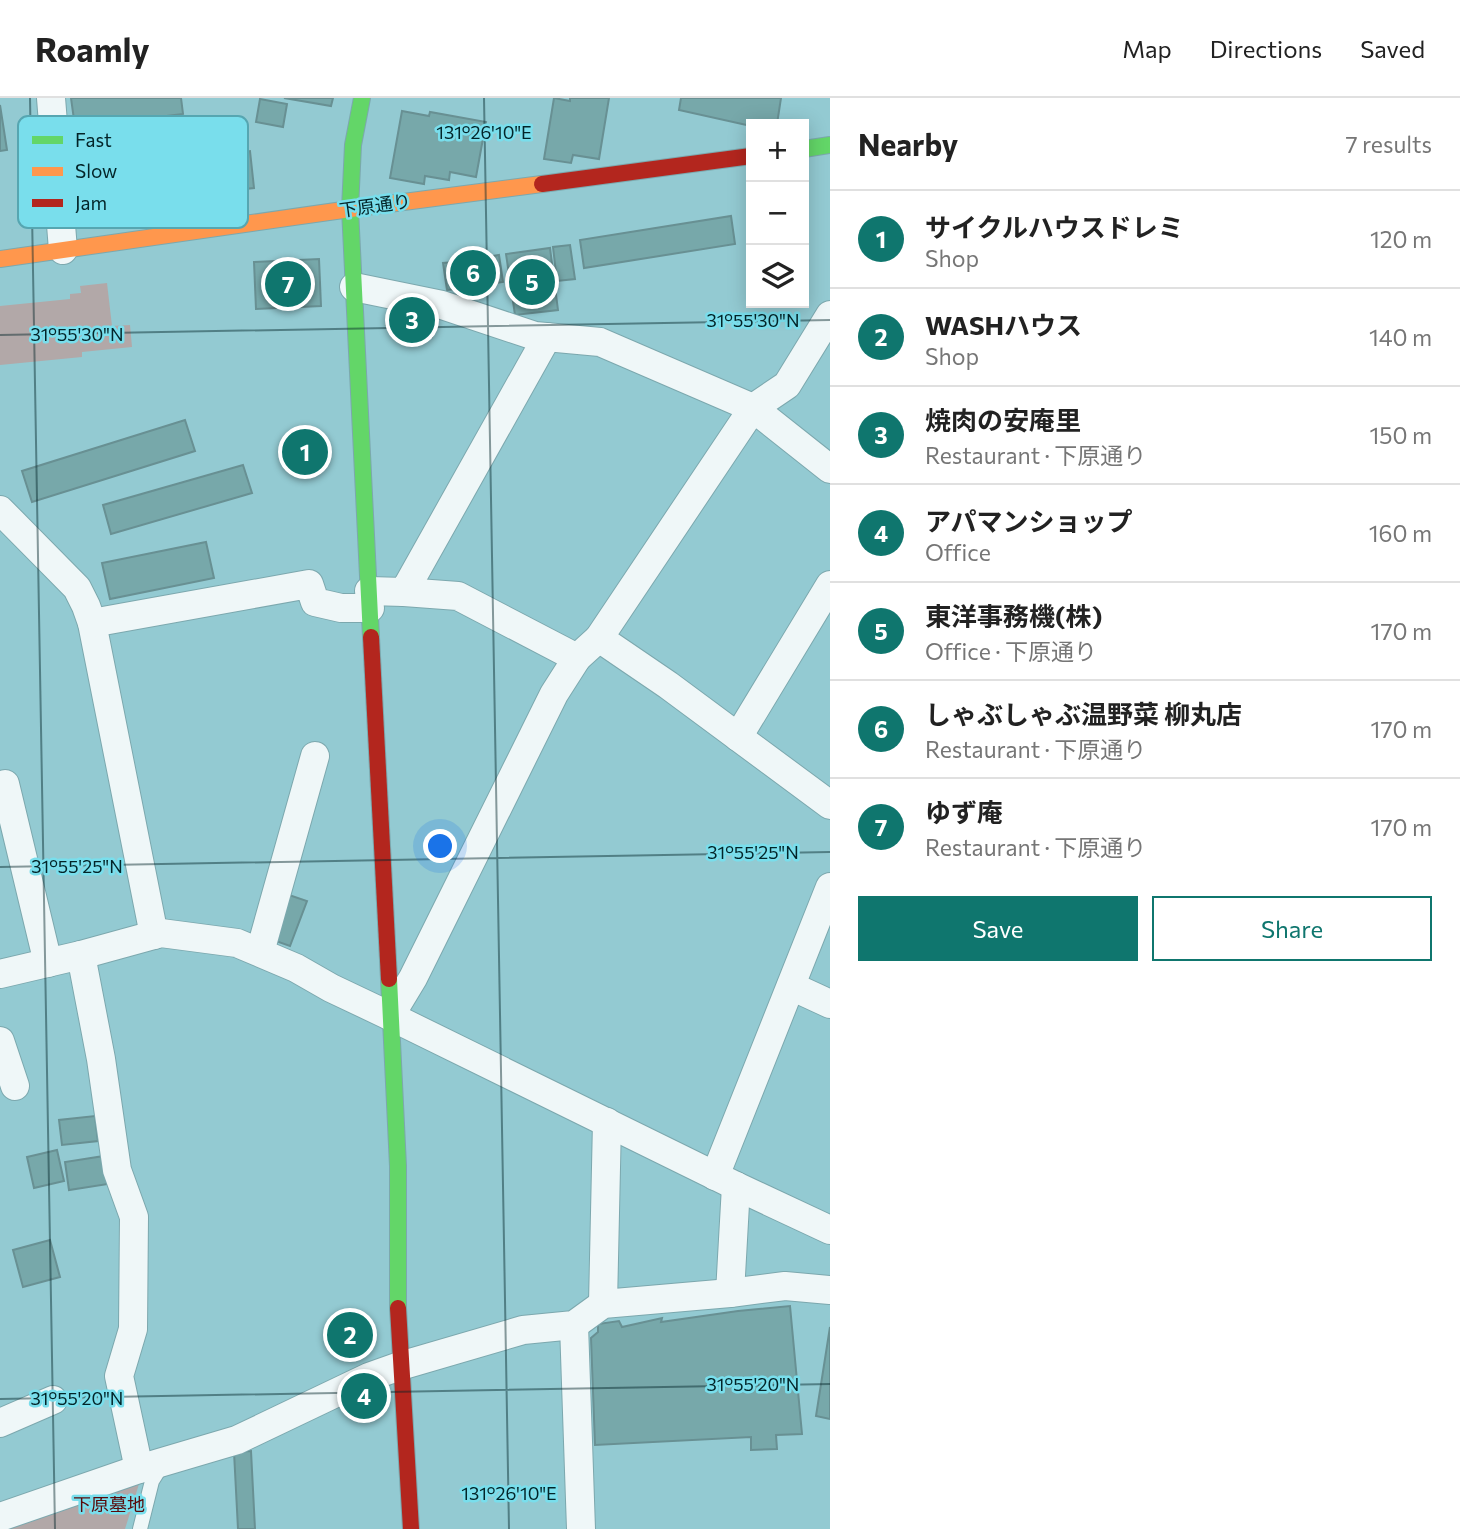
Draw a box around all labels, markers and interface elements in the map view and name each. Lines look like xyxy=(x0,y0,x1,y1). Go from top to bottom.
text: Roamly xyxy=(35,28,150,69)
text: Map xyxy=(1122,34,1172,63)
text: Directions xyxy=(1210,34,1322,63)
text: Saved xyxy=(1360,34,1425,63)
legend xyxy=(18,116,248,228)
map controls xyxy=(746,119,809,308)
button: + xyxy=(746,119,809,182)
text: 131°26'10"E xyxy=(436,121,532,143)
text: Nearby xyxy=(858,125,958,162)
text: Fast xyxy=(75,128,112,151)
text: 7 results xyxy=(1345,130,1432,158)
text: Slow xyxy=(75,159,117,182)
button: − xyxy=(746,182,809,245)
street label: 下原通り xyxy=(338,189,412,221)
text: Jam xyxy=(75,191,107,214)
text: サイクルハウスドレミ xyxy=(925,211,1184,242)
text: 1 xyxy=(876,225,886,253)
text: 120 m xyxy=(1370,225,1432,253)
text: Shop xyxy=(925,244,979,272)
button: layers xyxy=(746,245,809,308)
pin: 6 xyxy=(450,247,496,299)
pin: 5 xyxy=(509,256,555,308)
pin: 7 xyxy=(265,258,311,310)
pin: 3 xyxy=(389,294,435,346)
text: 31°55'30"N xyxy=(706,309,800,331)
text: WASHハウス xyxy=(925,309,1082,340)
text: 31°55'30"N xyxy=(30,323,124,345)
text: 2 xyxy=(874,323,888,351)
text: 140 m xyxy=(1369,323,1432,351)
text: Shop xyxy=(925,342,979,370)
text: 焼肉の安庵里 xyxy=(925,404,1081,435)
text: 3 xyxy=(874,421,888,449)
text: 150 m xyxy=(1369,421,1432,449)
pin: 1 xyxy=(282,426,328,478)
text: Restaurant · 下原通り xyxy=(925,441,1146,469)
text: アパマンショップ xyxy=(925,505,1132,536)
text: 4 xyxy=(874,519,888,547)
text: 160 m xyxy=(1369,519,1432,547)
text: Office xyxy=(925,538,991,566)
text: 東洋事務機(株) xyxy=(925,600,1102,631)
text: 5 xyxy=(874,617,888,645)
text: 170 m xyxy=(1371,617,1432,645)
text: Office · 下原通り xyxy=(925,637,1097,665)
text: しゃぶしゃぶ温野菜 柳丸店 xyxy=(925,698,1242,729)
text: 6 xyxy=(874,715,888,743)
text: 170 m xyxy=(1371,715,1432,743)
text: Restaurant · 下原通り xyxy=(925,735,1146,763)
text: ゆず庵 xyxy=(925,796,1003,827)
text: 7 xyxy=(875,813,887,841)
text: 170 m xyxy=(1371,813,1432,841)
your location xyxy=(423,829,457,863)
text: Restaurant · 下原通り xyxy=(925,833,1146,861)
text: 31°55'25"N xyxy=(707,841,799,863)
text: 31°55'25"N xyxy=(31,855,123,877)
button: Save xyxy=(858,896,1138,961)
button: Share xyxy=(1152,896,1432,961)
pin: 2 xyxy=(327,1309,373,1361)
pin: 4 xyxy=(341,1370,387,1422)
text: 31°55'20"N xyxy=(707,1373,799,1395)
text: 31°55'20"N xyxy=(31,1387,123,1409)
text: 131°26'10"E xyxy=(461,1482,557,1504)
park label: 下原墓地 xyxy=(73,1493,145,1515)

